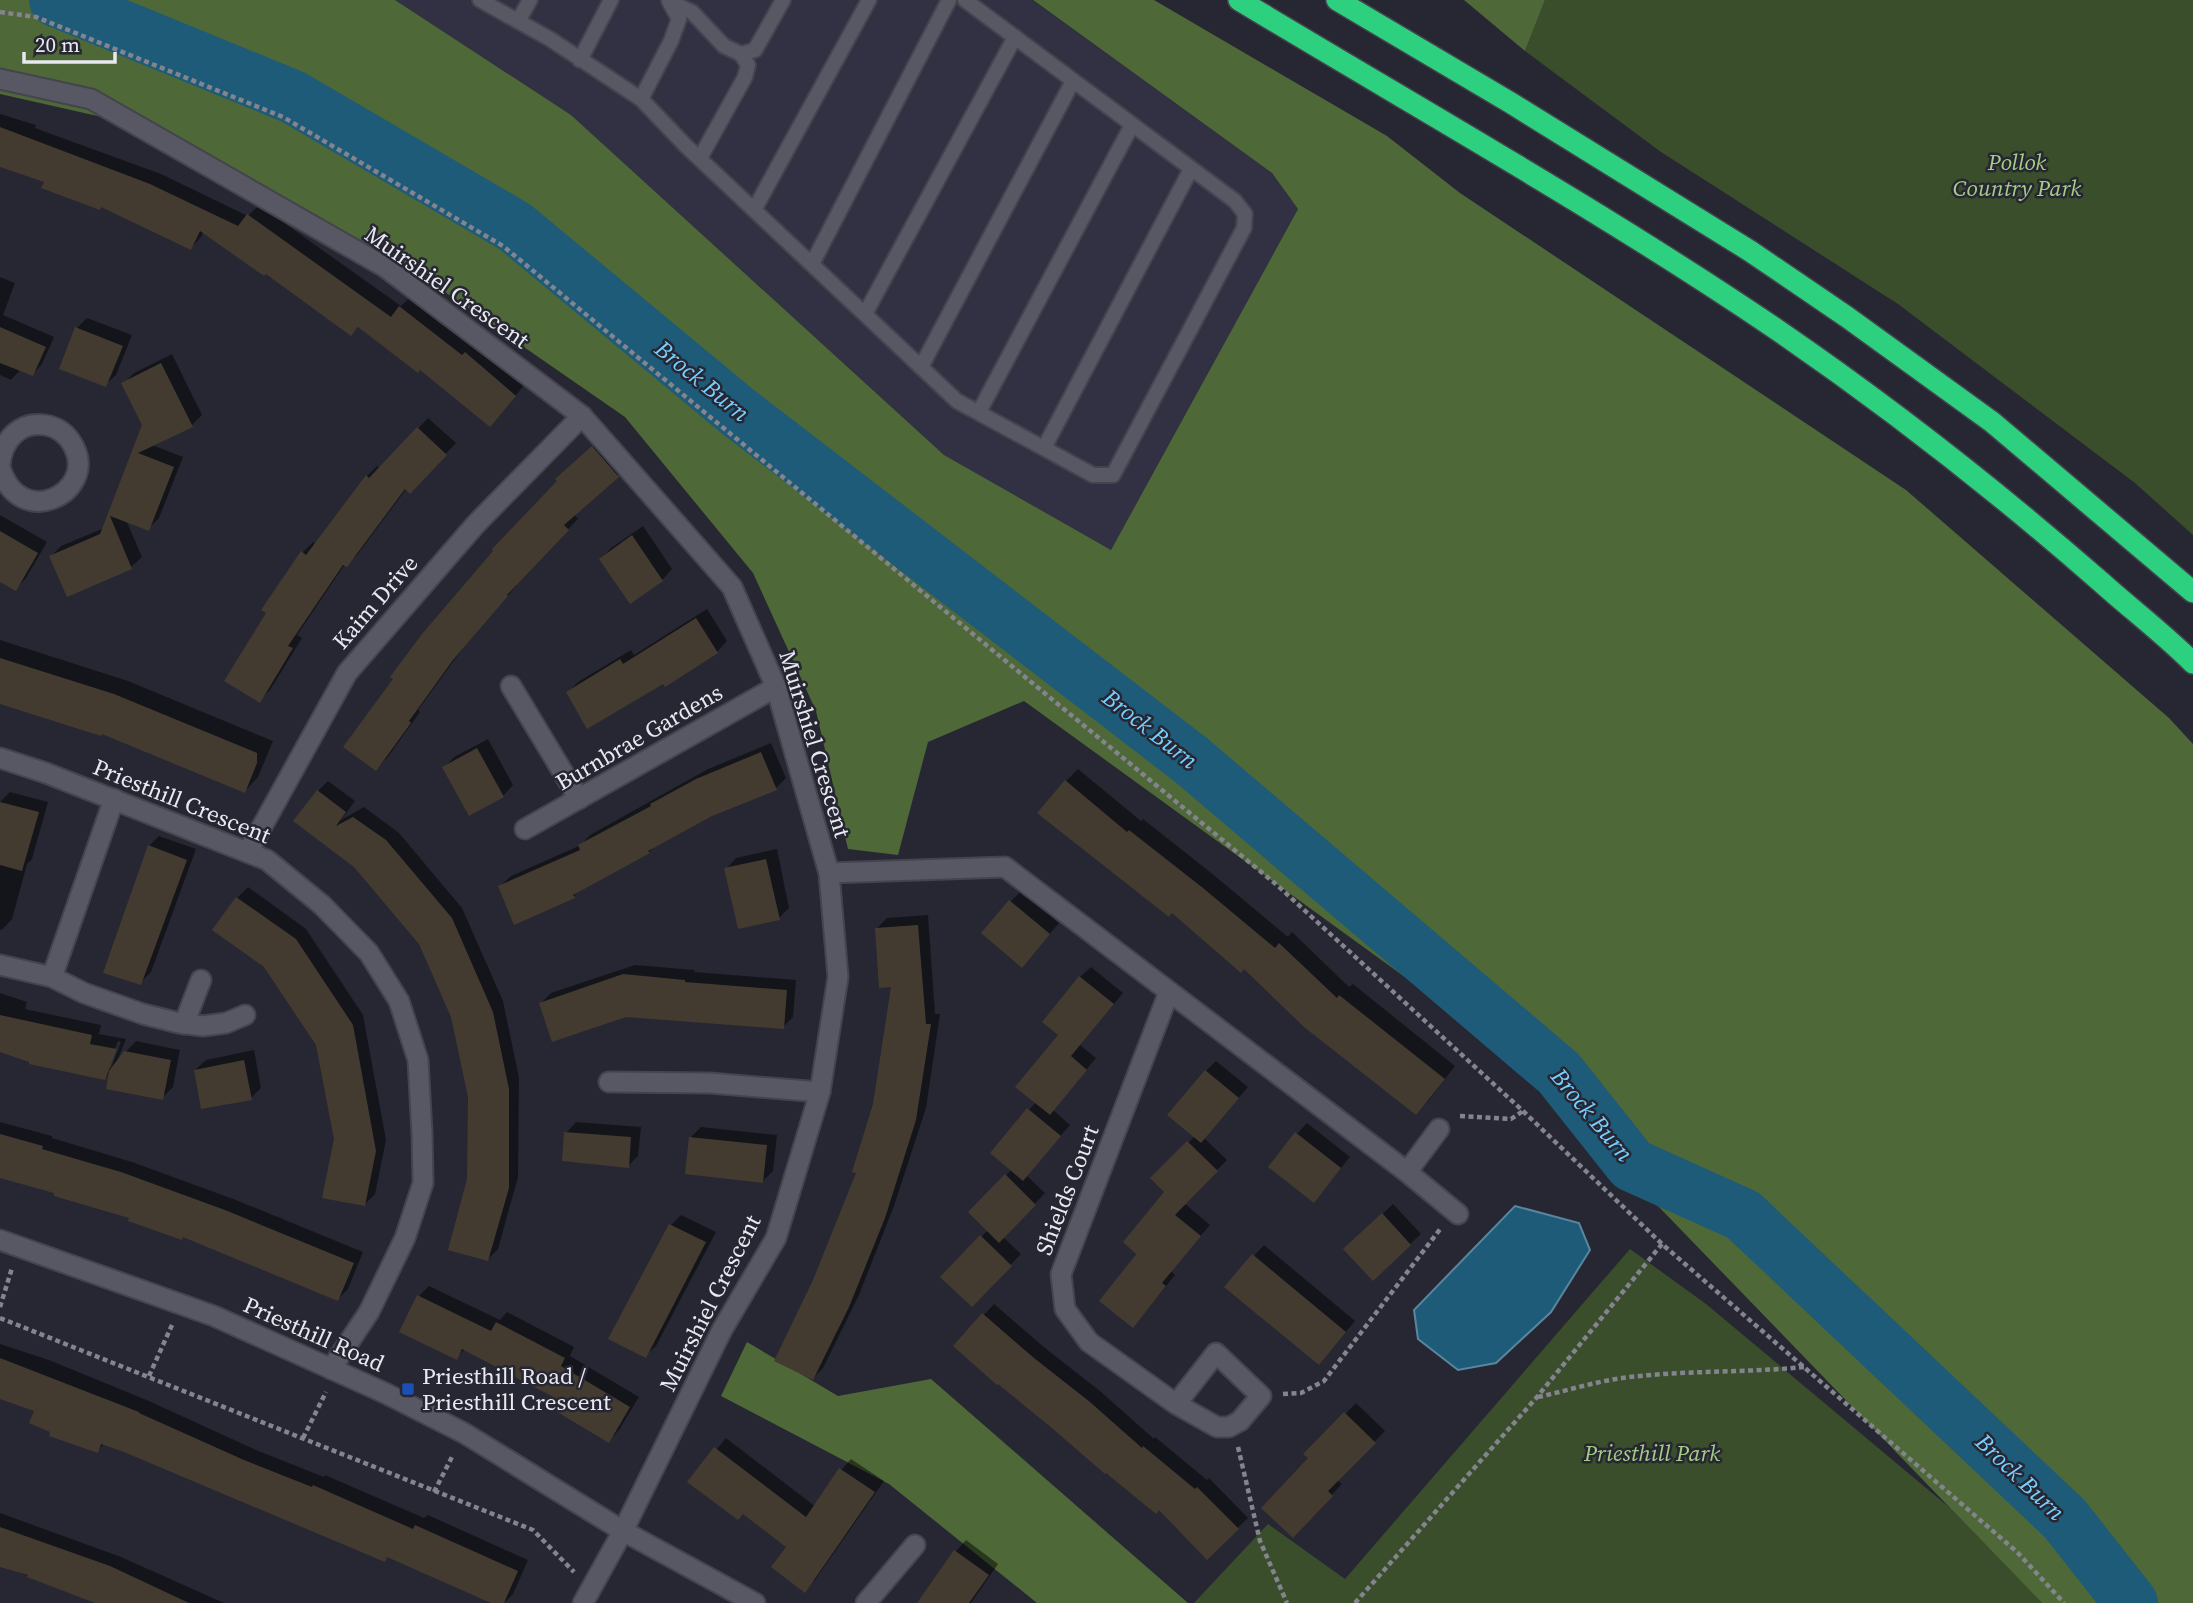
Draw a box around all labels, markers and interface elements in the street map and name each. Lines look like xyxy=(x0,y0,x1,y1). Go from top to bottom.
scale bar xyxy=(24,21,116,65)
text: 20 m xyxy=(35,30,80,59)
park label: Pollok Country Park xyxy=(1953,146,2081,204)
street label: Muirshiel Crescent xyxy=(358,218,536,356)
water label: Brock Burn xyxy=(647,332,757,429)
street label: Kaim Drive xyxy=(325,548,425,656)
street label: Muirshiel Crescent xyxy=(771,646,859,842)
street label: Burnbrae Gardens xyxy=(550,676,728,798)
water label: Brock Burn xyxy=(1095,680,1205,777)
street label: Priesthill Crescent xyxy=(88,751,276,851)
water label: Brock Burn xyxy=(1543,1060,1642,1169)
street label: Shields Court xyxy=(1028,1120,1107,1260)
street label: Muirshiel Crescent xyxy=(652,1209,769,1397)
street label: Priesthill Road xyxy=(239,1289,389,1379)
place label: Priesthill Road / Priesthill Crescent xyxy=(422,1360,611,1418)
marker: Priesthill Road / Priesthill Crescent xyxy=(400,1381,416,1397)
water label: Brock Burn xyxy=(1968,1425,2073,1528)
park label: Priesthill Park xyxy=(1583,1437,1720,1469)

